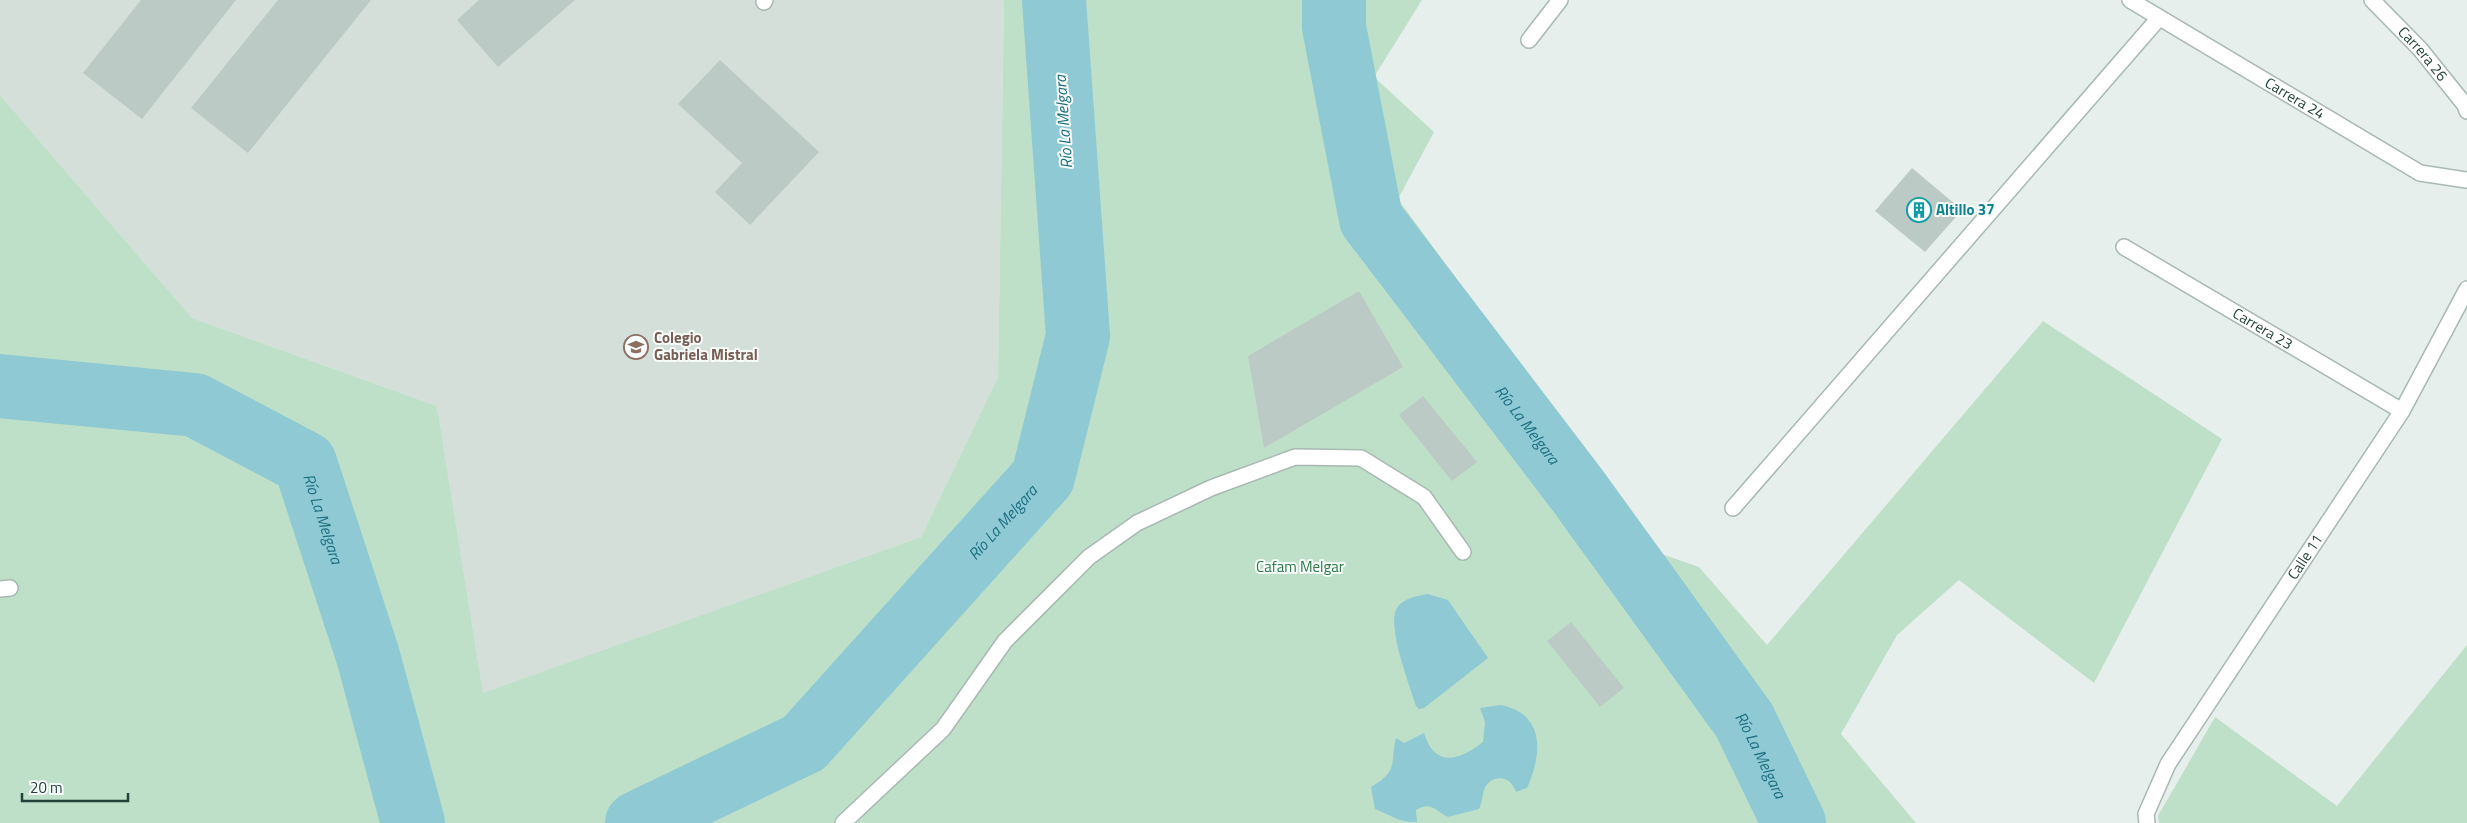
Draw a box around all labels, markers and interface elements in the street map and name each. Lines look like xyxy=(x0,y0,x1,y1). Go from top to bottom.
street label: Carrera 26 xyxy=(2393,21,2454,86)
street label: Carrera 24 xyxy=(2261,71,2330,125)
water label: Río La Melgara xyxy=(1048,73,1078,170)
building icon: Altillo 37 xyxy=(1906,197,1932,223)
place label: Altillo 37 xyxy=(1936,198,1995,221)
street label: Carrera 23 xyxy=(2229,302,2297,355)
place label: Colegio Gabriela Mistral xyxy=(654,326,758,366)
school or university icon: Colegio Gabriela Mistral xyxy=(623,334,649,360)
water label: Río La Melgara xyxy=(1490,380,1566,470)
water label: Río La Melgara xyxy=(297,471,349,568)
water label: Río La Melgara xyxy=(962,479,1043,565)
street label: Calle 11 xyxy=(2281,529,2328,584)
park label: Cafam Melgar xyxy=(1256,555,1344,578)
water label: Río La Melgara xyxy=(1730,706,1793,803)
scale bar xyxy=(22,770,129,802)
text: 20 m xyxy=(30,776,63,799)

